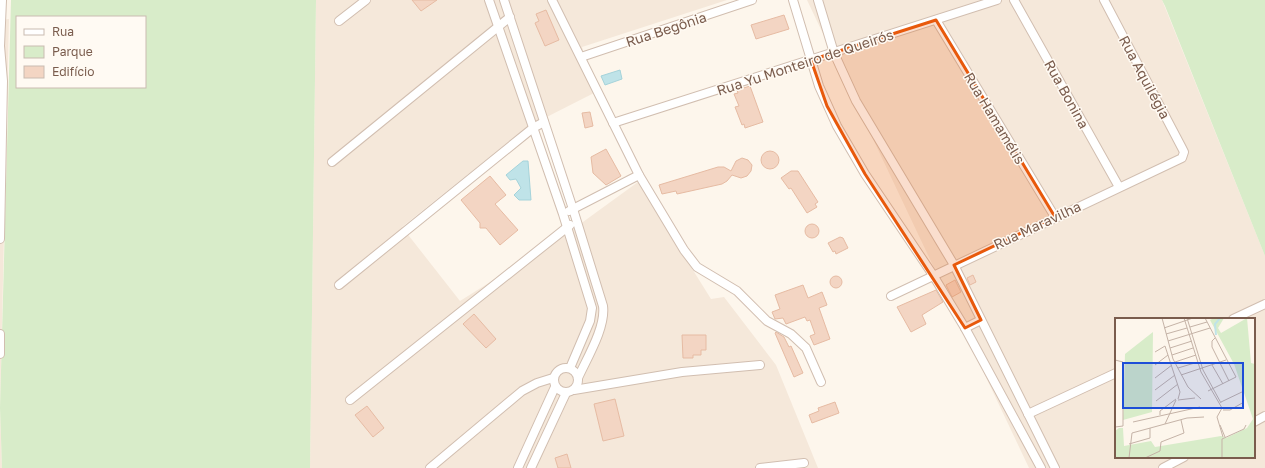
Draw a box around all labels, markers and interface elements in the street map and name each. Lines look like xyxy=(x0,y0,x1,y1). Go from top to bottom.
street label: Rua Begônia xyxy=(623,8,709,50)
legend xyxy=(16,16,146,88)
text: Rua xyxy=(52,24,74,39)
street label: Rua Yu Monteiro de Queirós xyxy=(714,25,896,99)
street label: Rua Aquilégia xyxy=(1116,32,1174,122)
text: Parque xyxy=(52,44,93,59)
street label: Rua Bonina xyxy=(1041,57,1093,131)
text: Edifício xyxy=(52,64,94,79)
street label: Rua Hamamélis xyxy=(961,69,1029,167)
street label: Rua Maravilha xyxy=(991,197,1083,253)
inset map xyxy=(1115,318,1255,458)

